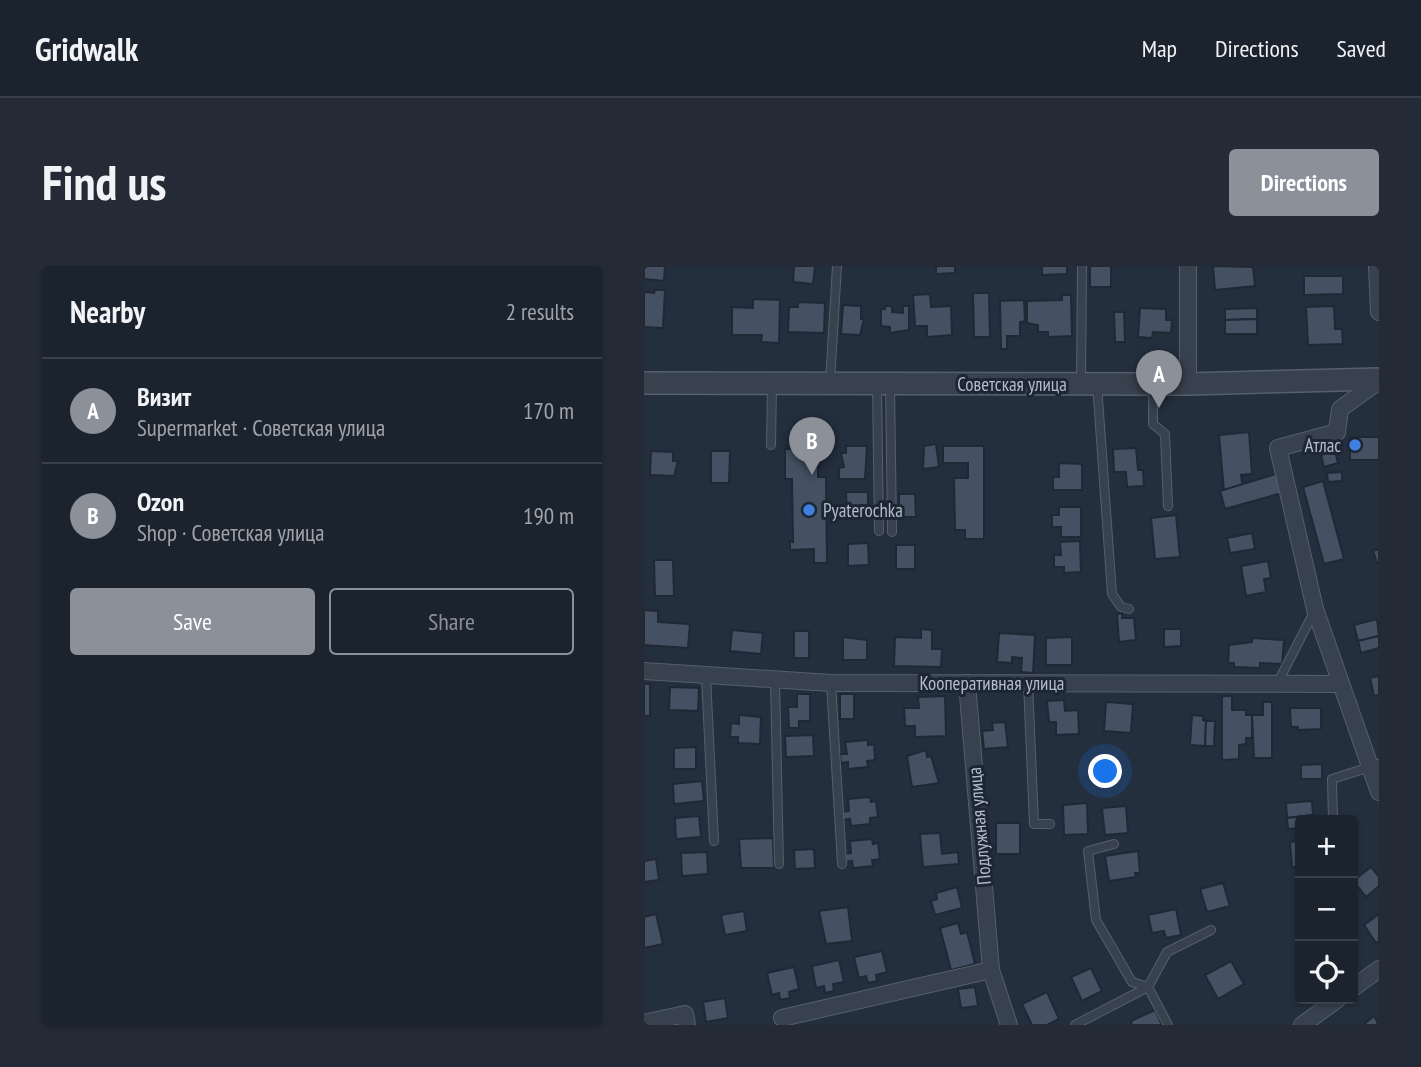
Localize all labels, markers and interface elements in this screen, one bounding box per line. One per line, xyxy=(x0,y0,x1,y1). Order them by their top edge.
text: Gridwalk xyxy=(35,27,138,70)
text: Map xyxy=(1142,33,1177,64)
text: Directions xyxy=(1215,33,1299,64)
text: Saved xyxy=(1337,33,1386,64)
button: Directions xyxy=(1229,149,1379,216)
text: Find us xyxy=(42,150,166,214)
text: Nearby xyxy=(70,292,145,331)
text: 2 results xyxy=(506,297,574,326)
pin: A xyxy=(1136,350,1182,408)
street label: Советская улица xyxy=(957,372,1067,396)
text: Визит xyxy=(137,380,191,413)
text: A xyxy=(87,396,99,425)
text: 170 m xyxy=(523,396,574,425)
text: Supermarket · Советская улица xyxy=(137,413,385,442)
pin: B xyxy=(789,417,835,475)
place label: Атлас xyxy=(1305,433,1341,457)
marker: Атлас xyxy=(1347,437,1363,453)
text: Ozon xyxy=(137,485,184,518)
place label: Pyaterochka xyxy=(823,498,903,522)
text: B xyxy=(87,501,99,530)
text: 190 m xyxy=(523,501,574,530)
marker: Pyaterochka xyxy=(801,502,817,518)
text: Shop · Советская улица xyxy=(137,518,324,547)
button: Save xyxy=(70,588,315,655)
button: Share xyxy=(329,588,574,655)
street label: Кооперативная улица xyxy=(920,671,1064,695)
your location xyxy=(1088,754,1122,788)
street label: Подлужная улица xyxy=(962,766,996,886)
map controls xyxy=(1295,815,1358,1004)
button: + xyxy=(1295,815,1358,878)
button: − xyxy=(1295,878,1358,941)
button: locate xyxy=(1295,941,1358,1004)

